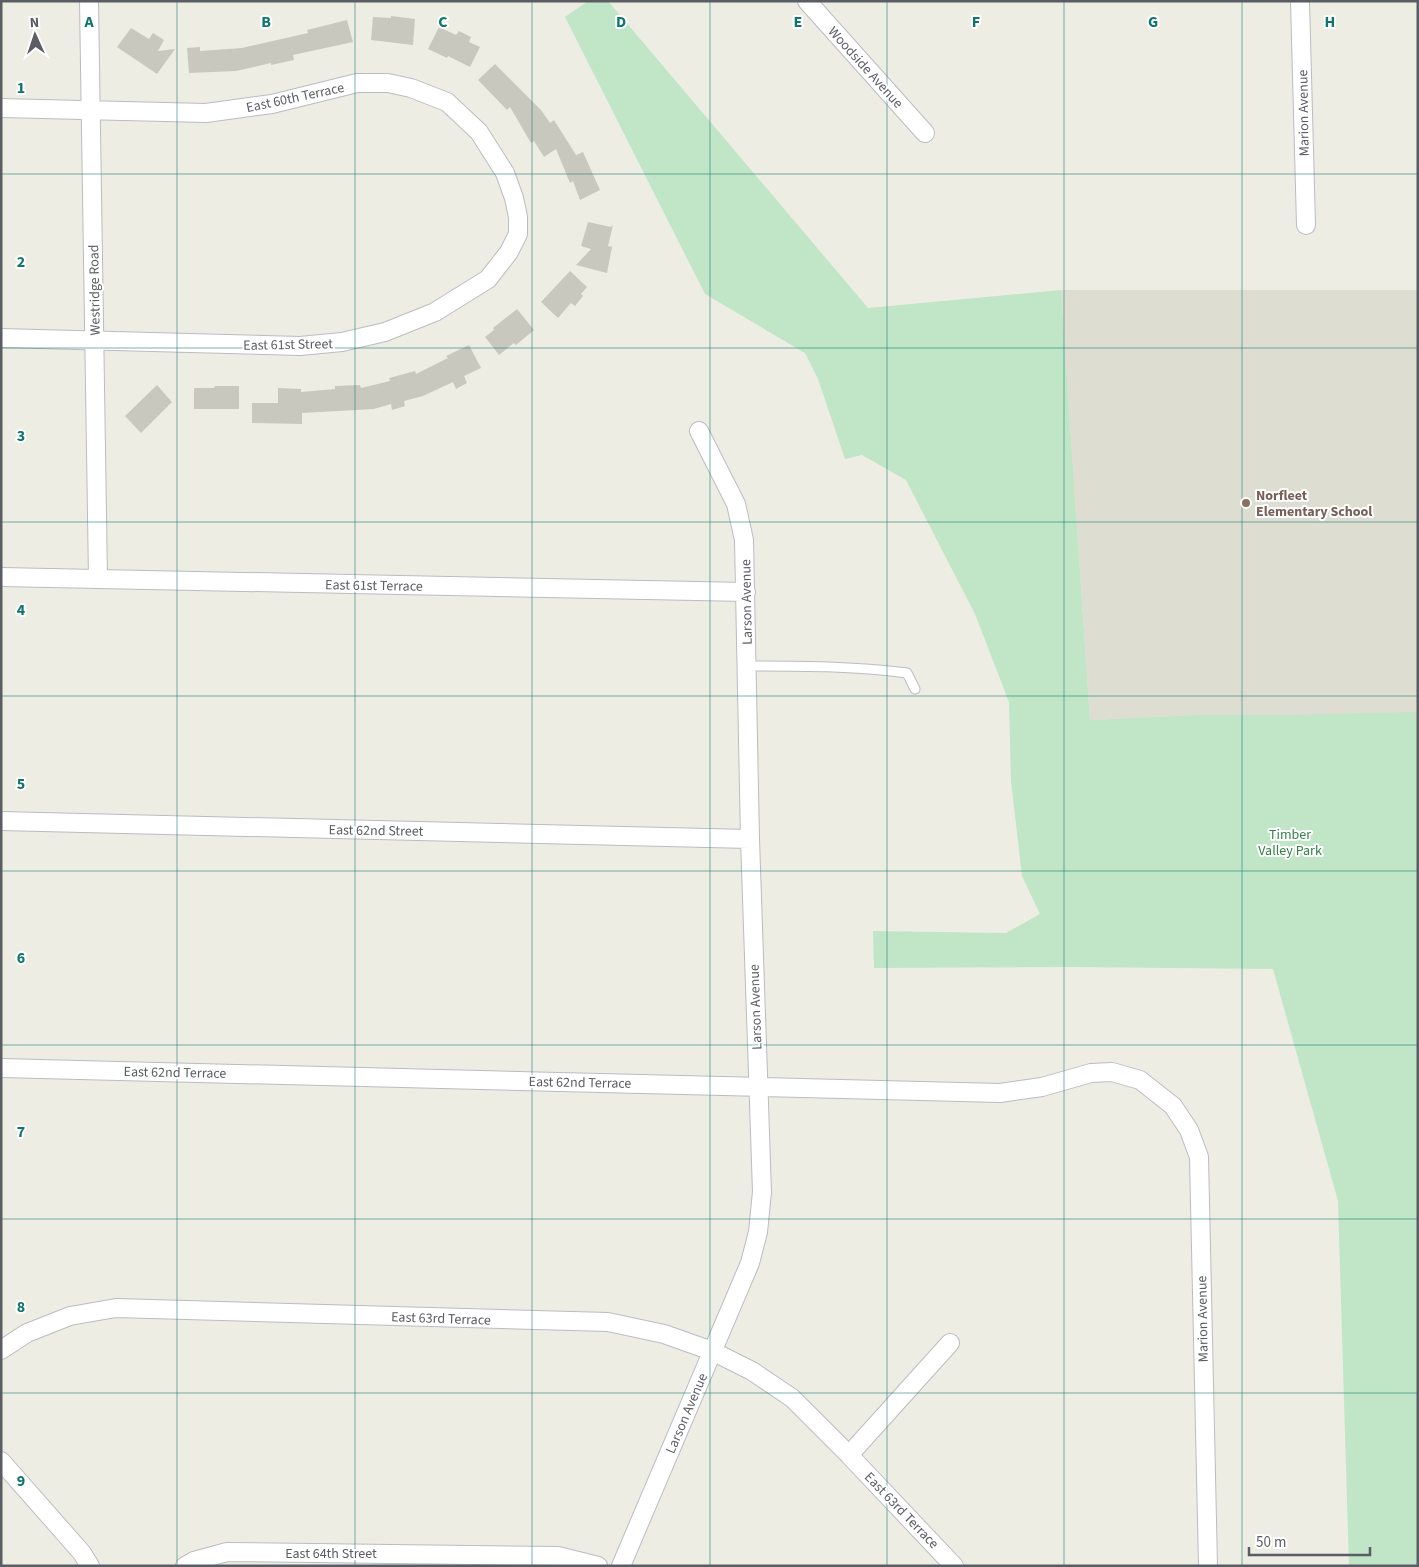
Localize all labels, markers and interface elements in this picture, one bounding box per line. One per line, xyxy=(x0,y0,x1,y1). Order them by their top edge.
north arrow xyxy=(10,10,60,60)
text: A xyxy=(83,11,94,33)
text: B xyxy=(261,11,271,33)
text: C xyxy=(438,11,448,33)
text: D xyxy=(616,11,626,33)
text: E xyxy=(794,11,802,33)
text: F xyxy=(972,11,980,33)
text: G xyxy=(1148,11,1158,33)
text: H xyxy=(1325,11,1335,33)
text: N xyxy=(29,13,40,33)
street label: Woodside Avenue xyxy=(823,22,907,113)
street label: Marion Avenue xyxy=(1293,69,1315,157)
text: 1 xyxy=(17,77,25,99)
street label: East 60th Terrace xyxy=(244,78,346,118)
street label: Westridge Road xyxy=(84,244,106,336)
text: 2 xyxy=(17,251,25,273)
street label: East 61st Street xyxy=(243,334,333,356)
text: 3 xyxy=(17,425,25,447)
place label: Norfleet Elementary School xyxy=(1256,486,1372,522)
marker: Norfleet Elementary School xyxy=(1240,497,1252,509)
street label: Larson Avenue xyxy=(736,559,758,645)
street label: East 61st Terrace xyxy=(325,575,423,597)
text: 4 xyxy=(17,599,26,621)
text: 5 xyxy=(17,773,25,795)
street label: East 62nd Street xyxy=(328,820,424,842)
park label: Timber Valley Park xyxy=(1258,825,1322,861)
text: 6 xyxy=(17,947,25,969)
street label: Larson Avenue xyxy=(745,964,767,1050)
street label: East 62nd Terrace xyxy=(123,1062,227,1084)
street label: East 62nd Terrace xyxy=(528,1072,632,1094)
text: 7 xyxy=(17,1121,25,1143)
street label: Marion Avenue xyxy=(1192,1275,1214,1363)
text: 8 xyxy=(17,1296,25,1318)
street label: East 63rd Terrace xyxy=(391,1307,491,1331)
street label: Larson Avenue xyxy=(661,1370,713,1457)
street label: East 63rd Terrace xyxy=(859,1468,943,1554)
text: 9 xyxy=(17,1470,25,1492)
scale bar xyxy=(1249,1524,1370,1556)
text: 50 m xyxy=(1256,1532,1286,1553)
street label: East 64th Street xyxy=(285,1544,377,1564)

